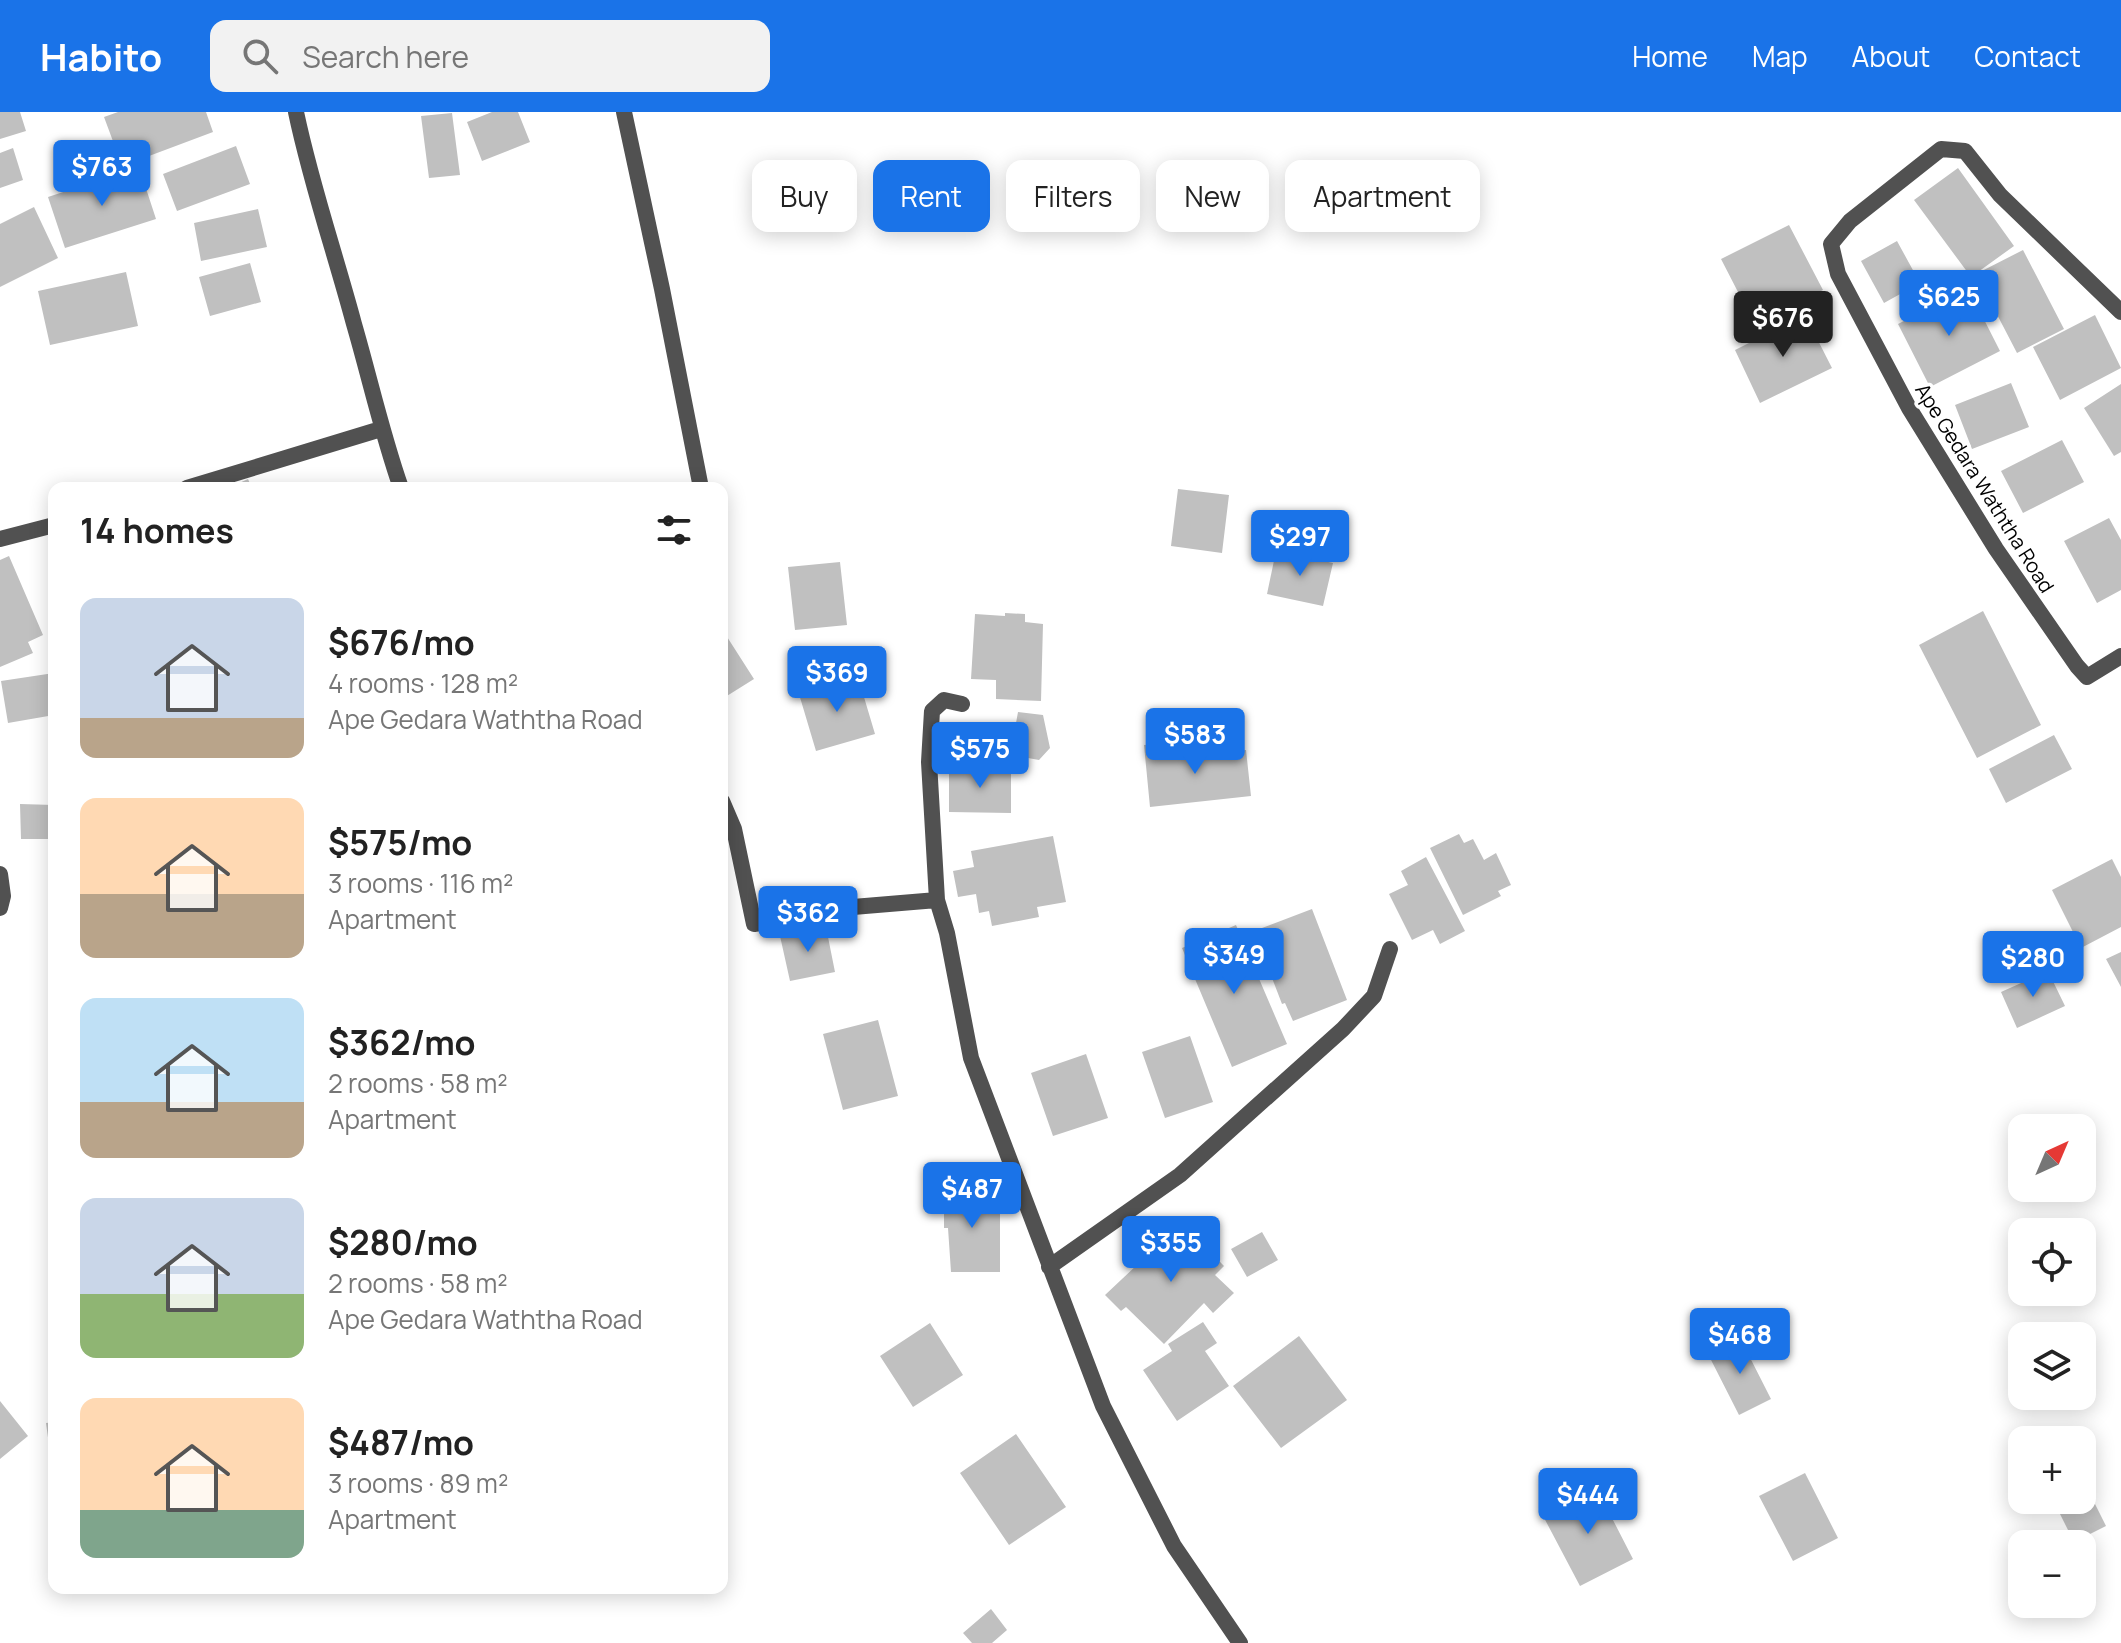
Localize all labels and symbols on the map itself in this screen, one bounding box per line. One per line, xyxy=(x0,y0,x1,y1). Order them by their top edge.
pin: $763 xyxy=(55,140,149,208)
pin: $625 xyxy=(1902,270,1996,338)
pin: $676 xyxy=(1736,291,1830,359)
street label: Ape Gedara Waththa Road xyxy=(1909,378,2061,598)
pin: $297 xyxy=(1253,510,1347,578)
pin: $369 xyxy=(790,646,884,714)
pin: $583 xyxy=(1148,708,1242,776)
pin: $575 xyxy=(933,722,1027,790)
pin: $362 xyxy=(761,886,855,954)
pin: $349 xyxy=(1187,928,1281,996)
pin: $280 xyxy=(1986,931,2080,999)
north arrow xyxy=(2008,1114,2096,1202)
pin: $487 xyxy=(925,1162,1019,1230)
pin: $355 xyxy=(1124,1216,1218,1284)
pin: $468 xyxy=(1693,1308,1787,1376)
pin: $444 xyxy=(1541,1468,1635,1536)

